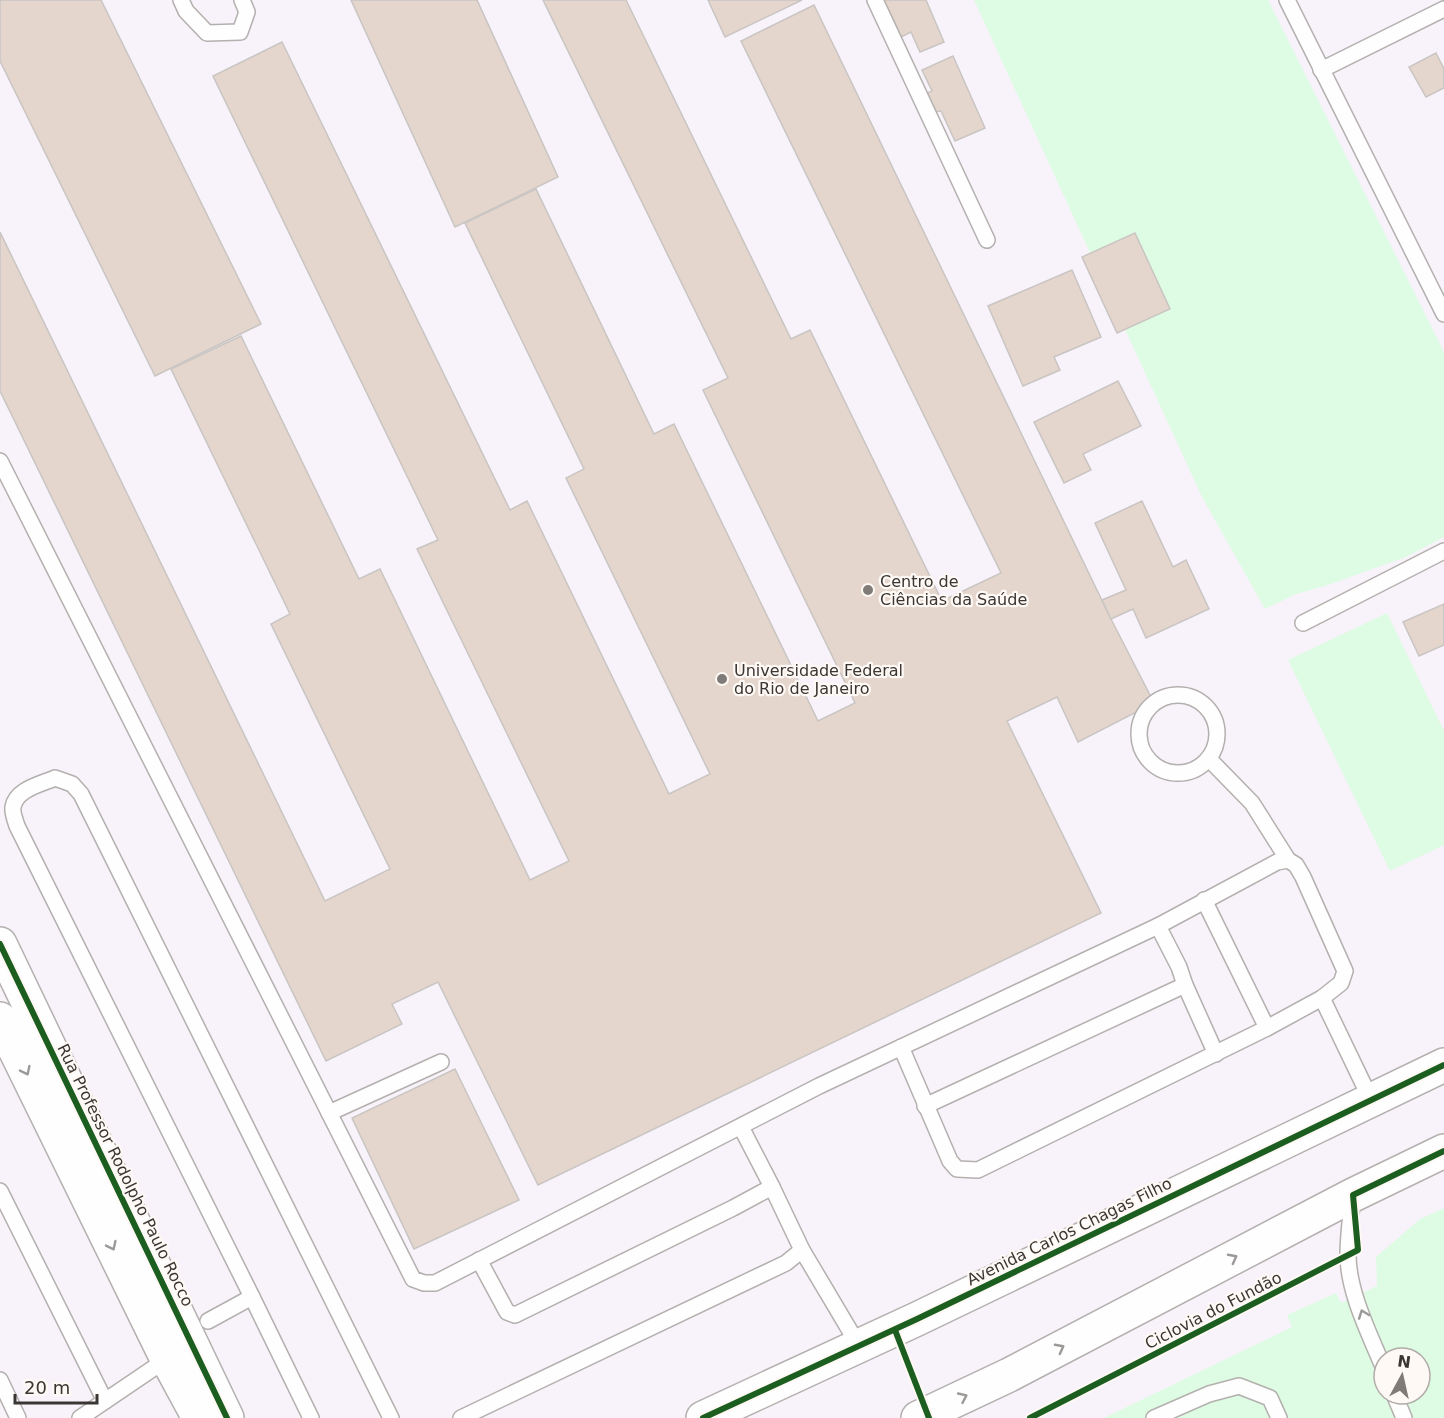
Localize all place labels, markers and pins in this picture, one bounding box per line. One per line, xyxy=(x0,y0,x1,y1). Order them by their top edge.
place label: Centro de Ciências da Saúde xyxy=(880,572,1027,609)
marker: Centro de Ciências da Saúde xyxy=(861,583,875,597)
place label: Universidade Federal do Rio de Janeiro xyxy=(734,661,903,698)
marker: Universidade Federal do Rio de Janeiro xyxy=(715,672,729,686)

